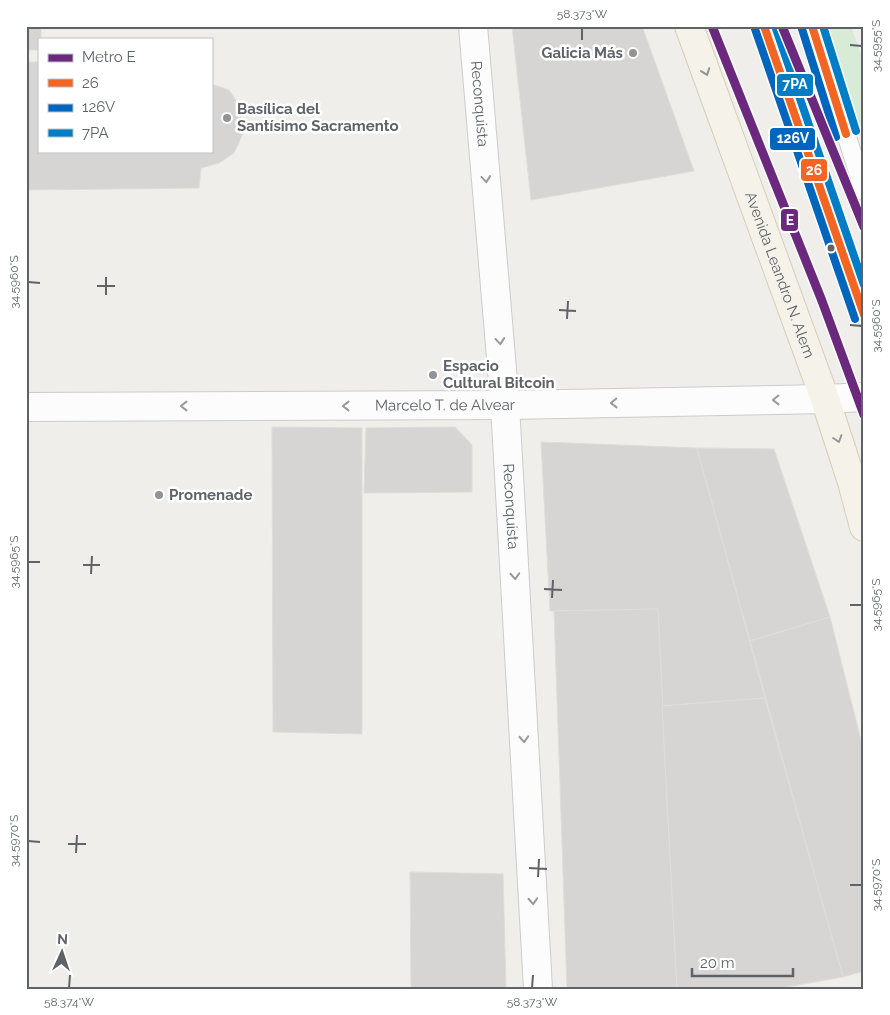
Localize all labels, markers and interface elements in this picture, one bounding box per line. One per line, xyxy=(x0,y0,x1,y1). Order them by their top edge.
text: 58.373°W xyxy=(557,7,608,21)
text: 34.5955°S xyxy=(869,20,883,72)
legend xyxy=(38,38,212,152)
place label: Galicia Más xyxy=(542,44,623,62)
marker: Galicia Más xyxy=(627,47,639,59)
text: Metro E xyxy=(82,48,136,66)
street label: Reconquista xyxy=(467,60,492,147)
one-way arrow xyxy=(700,67,710,76)
line badge: 7PA xyxy=(776,73,814,97)
text: 26 xyxy=(82,74,99,92)
text: 7PA xyxy=(782,76,808,92)
text: 126V xyxy=(82,98,115,116)
place label: Basílica del Santísimo Sacramento xyxy=(237,100,399,135)
marker: Basílica del Santísimo Sacramento xyxy=(221,112,233,124)
text: 7PA xyxy=(82,124,109,142)
line badge: 126V xyxy=(769,127,816,151)
text: 126V xyxy=(777,130,810,146)
line badge: 26 xyxy=(800,158,828,182)
text: 26 xyxy=(806,162,822,178)
one-way arrow xyxy=(480,176,491,184)
street label: Avenida Leandro N. Alem xyxy=(741,189,818,361)
line badge: E xyxy=(780,208,799,232)
text: E xyxy=(786,212,794,228)
unlabelled marker xyxy=(826,243,836,253)
text: 34.5960°S xyxy=(7,255,21,309)
text: 34.5960°S xyxy=(869,299,883,353)
one-way arrow xyxy=(494,338,505,346)
place label: Espacio Cultural Bitcoin xyxy=(443,357,555,392)
marker: Espacio Cultural Bitcoin xyxy=(427,369,439,381)
one-way arrow xyxy=(772,395,780,405)
street label: Marcelo T. de Alvear xyxy=(375,396,516,415)
one-way arrow xyxy=(610,398,618,408)
one-way arrow xyxy=(180,401,188,411)
one-way arrow xyxy=(342,401,350,411)
one-way arrow xyxy=(832,434,842,443)
street label: Reconquista xyxy=(499,463,522,550)
place label: Promenade xyxy=(169,486,252,504)
marker: Promenade xyxy=(153,489,165,501)
text: 34.5965°S xyxy=(7,535,21,589)
one-way arrow xyxy=(509,573,520,581)
text: 34.5965°S xyxy=(869,578,883,632)
one-way arrow xyxy=(518,735,529,743)
text: 34.5970°S xyxy=(7,815,21,867)
text: 34.5970°S xyxy=(869,859,883,911)
one-way arrow xyxy=(527,897,538,905)
north arrow xyxy=(38,928,88,978)
text: N xyxy=(57,931,68,947)
scale bar xyxy=(692,945,794,977)
text: 20 m xyxy=(700,954,735,972)
text: 58.374°W xyxy=(44,995,95,1009)
text: 58.373°W xyxy=(507,995,558,1009)

